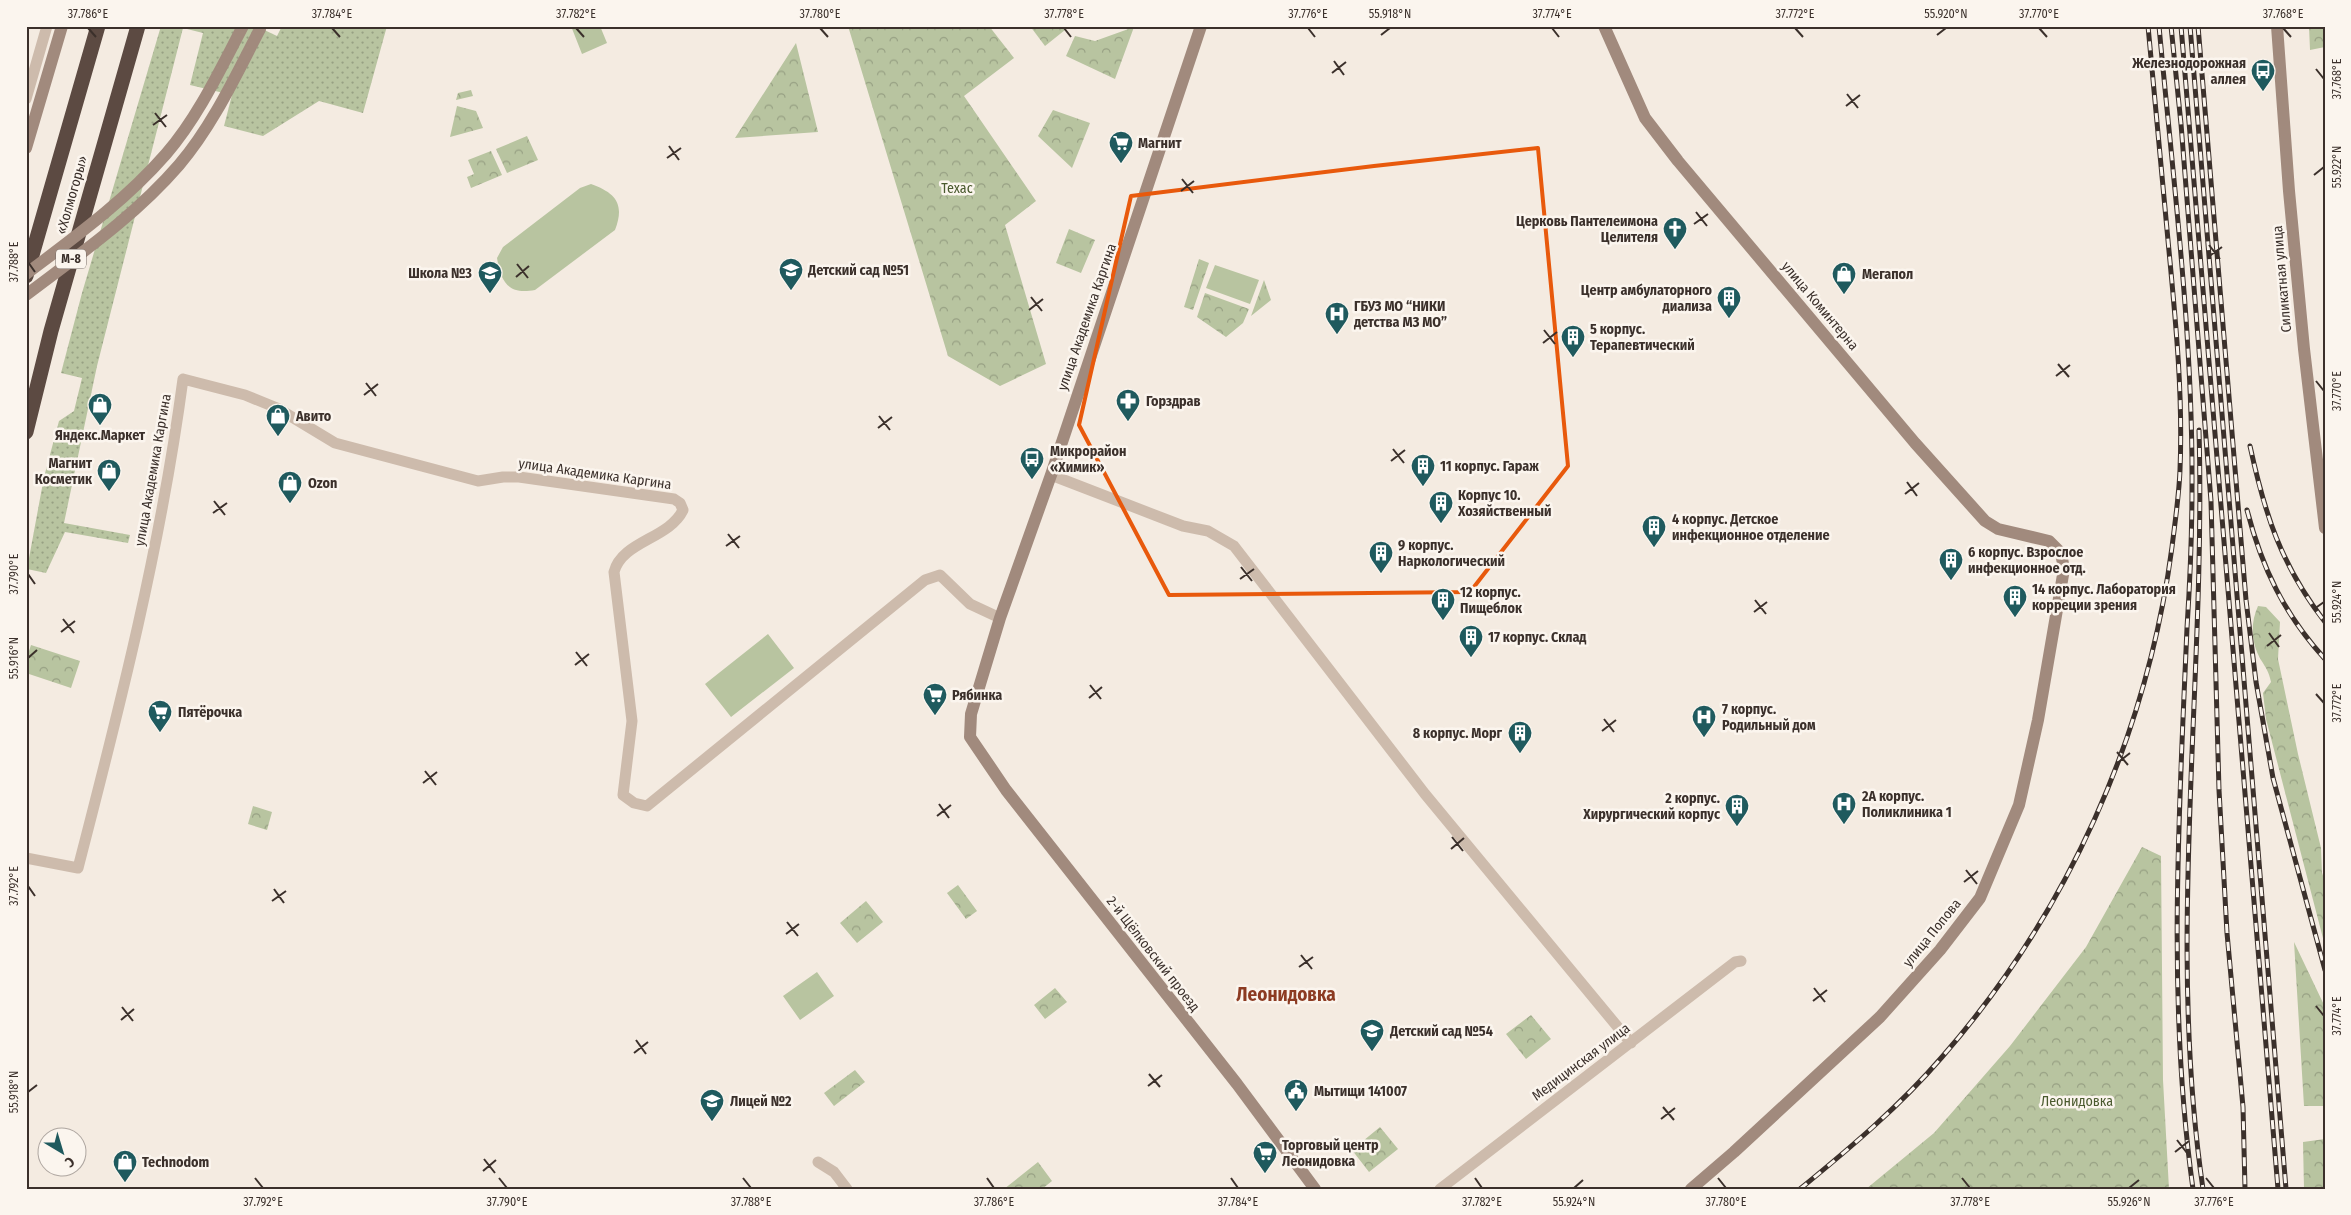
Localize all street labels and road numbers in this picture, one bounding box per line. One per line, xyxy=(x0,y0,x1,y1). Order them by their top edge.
street label: «Холмогоры» xyxy=(53,154,91,236)
street label: Силикатная улица xyxy=(2269,225,2295,333)
street label: улица Академика Каргина xyxy=(1054,241,1120,393)
road number: М-8 xyxy=(56,250,86,268)
street label: улица Коминтерна xyxy=(1778,258,1862,354)
street label: улица Академика Каргина xyxy=(131,392,175,547)
street label: улица Академика Каргина xyxy=(517,455,673,493)
street label: 2-й Щёлковский проезд xyxy=(1103,893,1203,1015)
street label: улица Попова xyxy=(1899,895,1965,970)
street label: Медицинская улица xyxy=(1529,1020,1633,1104)

